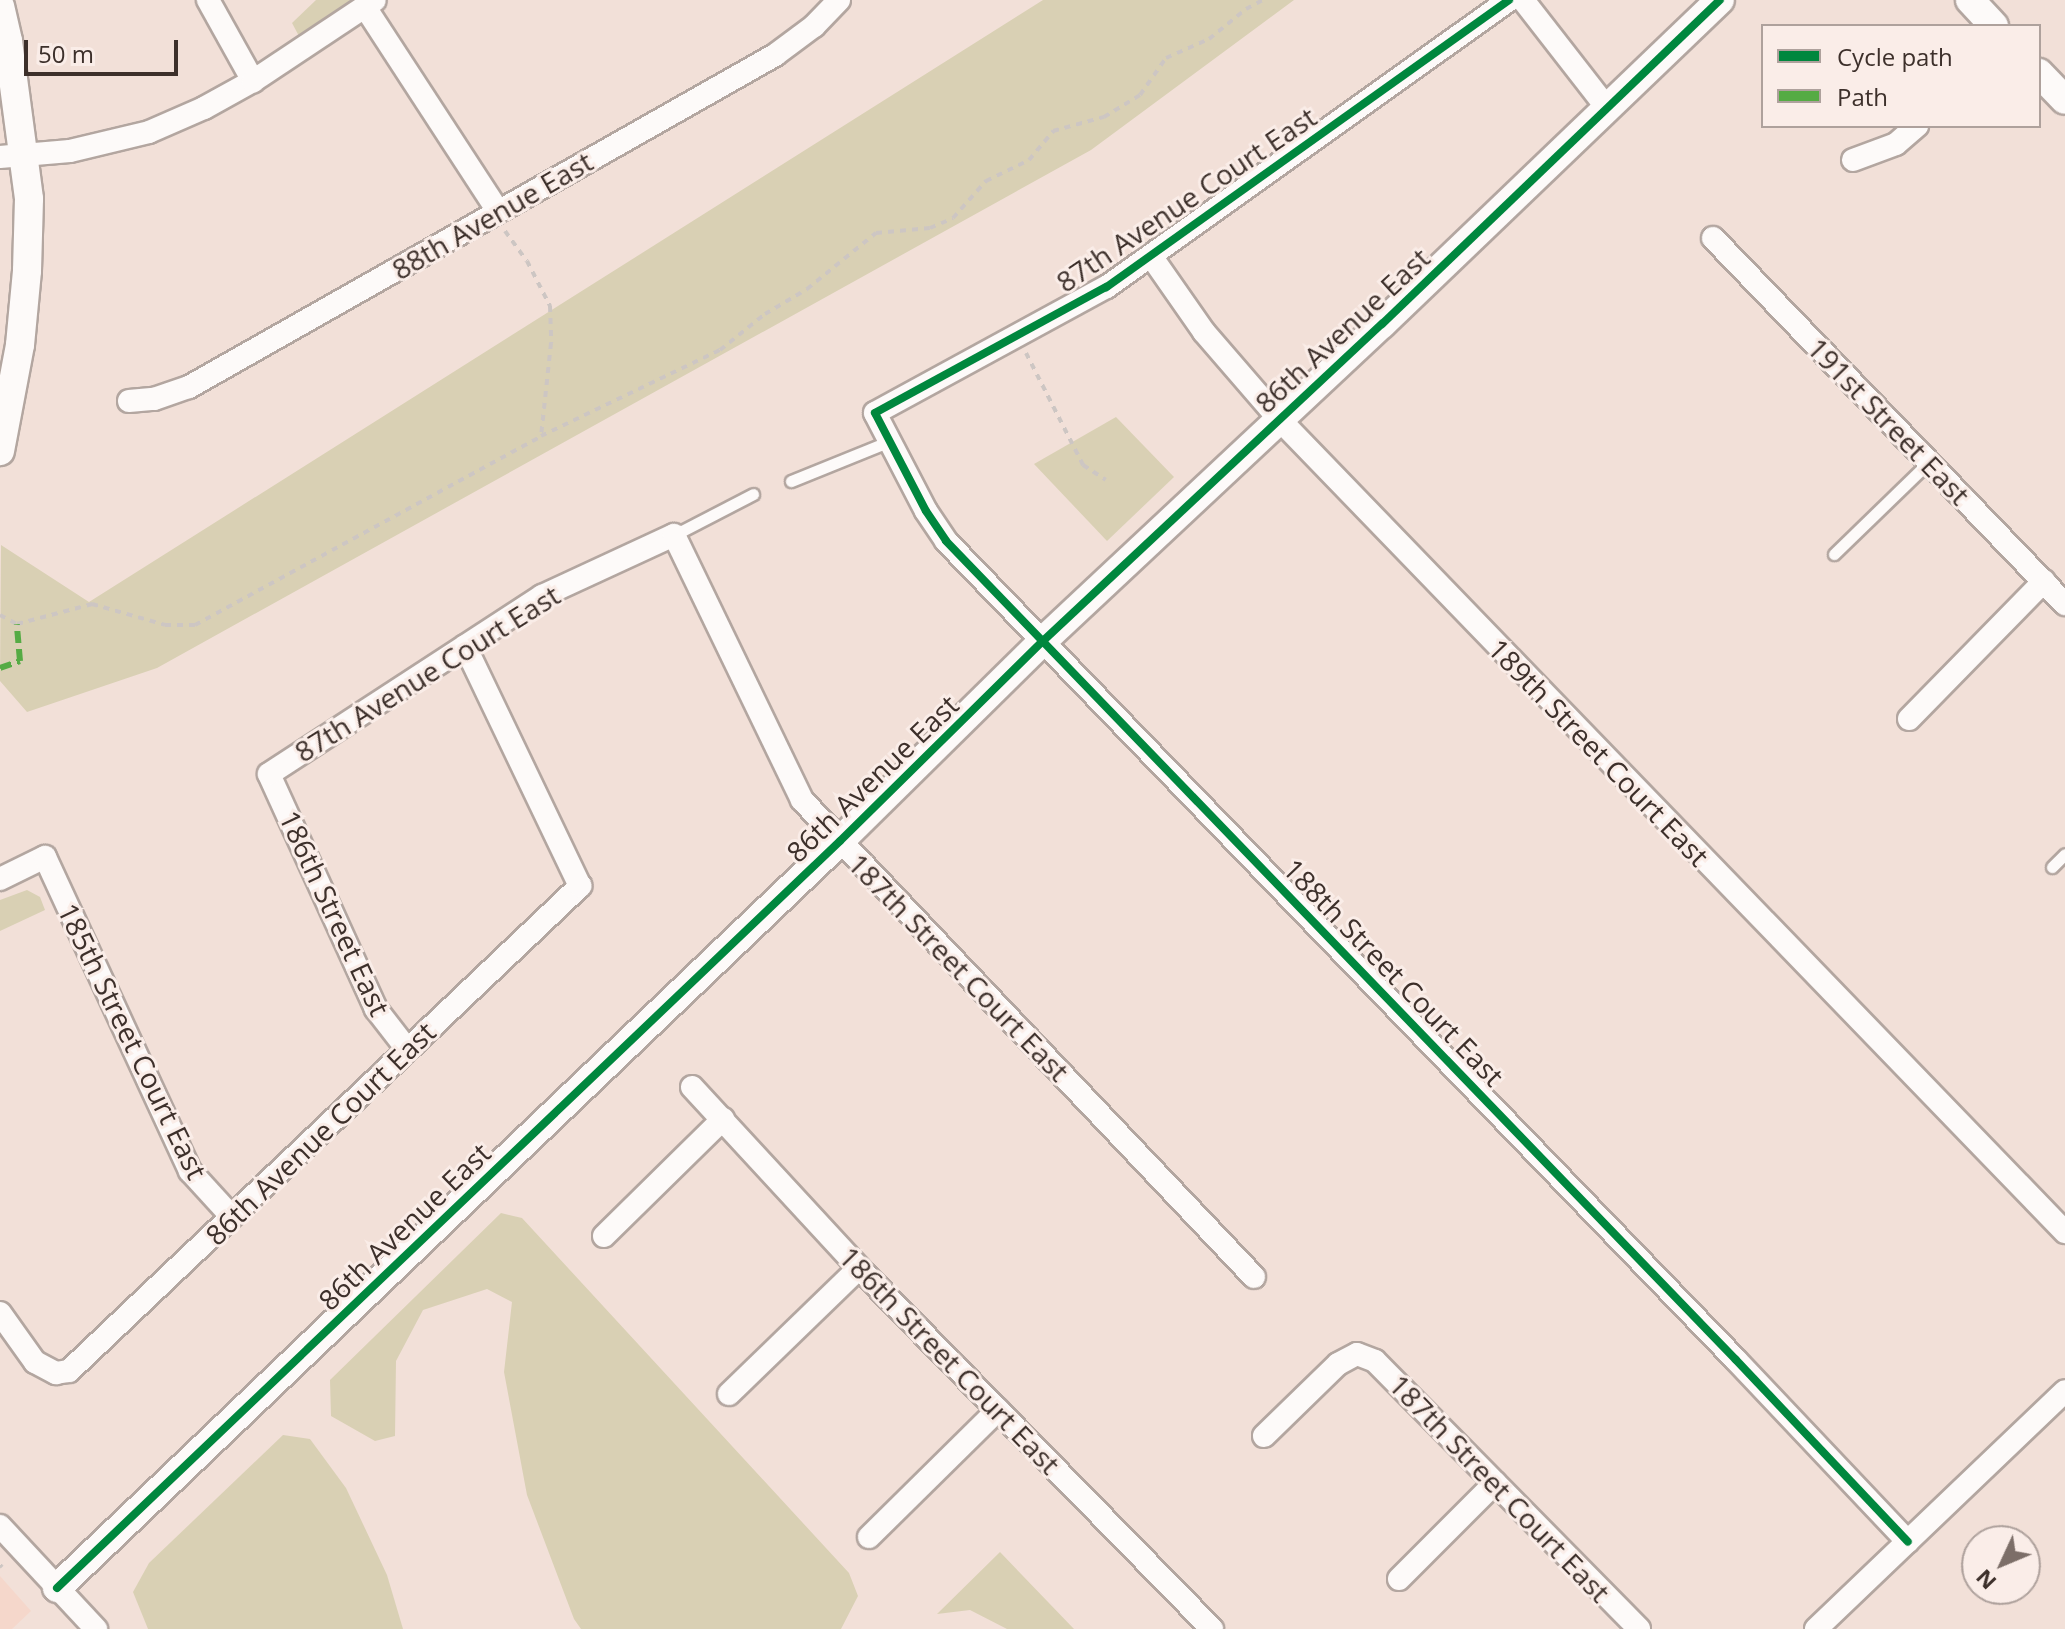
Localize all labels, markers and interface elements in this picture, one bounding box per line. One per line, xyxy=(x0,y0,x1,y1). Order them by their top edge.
scale bar xyxy=(28,24,182,74)
legend xyxy=(1761,24,2041,128)
text: 50 m xyxy=(38,37,94,70)
text: Cycle path xyxy=(1837,40,1953,73)
text: Path xyxy=(1837,80,1888,113)
street label: 87th Avenue Court East xyxy=(1050,100,1322,298)
street label: 88th Avenue East xyxy=(386,144,598,286)
street label: 86th Avenue East xyxy=(1248,241,1436,419)
street label: 191st Street East xyxy=(1801,331,1977,511)
street label: 87th Avenue Court East xyxy=(288,578,566,768)
street label: 189th Street Court East xyxy=(1482,631,1716,873)
street label: 86th Avenue East xyxy=(779,688,965,868)
street label: 186th Street East xyxy=(273,805,397,1021)
street label: 187th Street Court East xyxy=(842,846,1076,1088)
street label: 188th Street Court East xyxy=(1277,851,1511,1093)
street label: 185th Street Court East xyxy=(52,898,214,1184)
street label: 86th Avenue Court East xyxy=(198,1015,442,1251)
street label: 86th Avenue East xyxy=(311,1136,497,1316)
street label: 186th Street Court East xyxy=(833,1239,1067,1481)
street label: 187th Street Court East xyxy=(1383,1367,1617,1609)
north arrow xyxy=(1961,1525,2041,1605)
text: N xyxy=(1968,1563,2002,1597)

